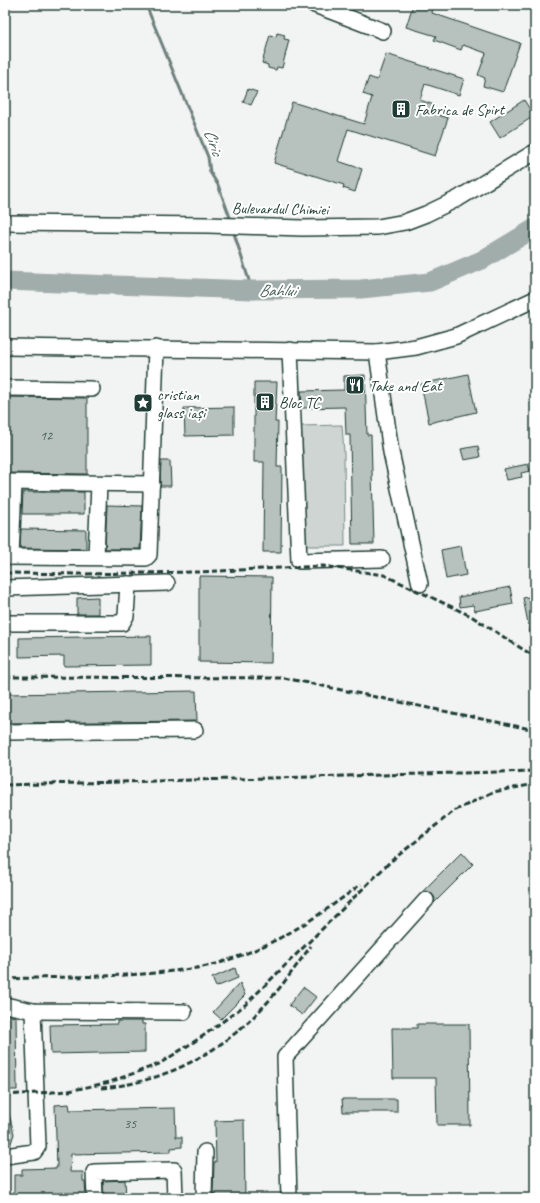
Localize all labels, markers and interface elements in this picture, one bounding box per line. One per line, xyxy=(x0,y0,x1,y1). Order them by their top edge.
building icon: Fabrica de Spirt xyxy=(390,98,412,120)
place label: Fabrica de Spirt xyxy=(415,100,506,120)
water label: Ciric xyxy=(199,126,228,160)
street label: Bulevardul Chimiei xyxy=(232,198,330,220)
water label: Bahlui xyxy=(259,280,300,301)
restaurant icon: Take and Eat xyxy=(344,374,366,396)
place label: Take and Eat xyxy=(369,376,443,396)
place label: cristian glass iași xyxy=(157,385,207,423)
building icon: Bloc TC xyxy=(254,391,276,413)
place icon: cristian glass iași xyxy=(132,392,154,414)
place label: Bloc TC xyxy=(279,393,322,413)
house number: 12 xyxy=(40,427,54,444)
house number: 35 xyxy=(124,1115,137,1132)

